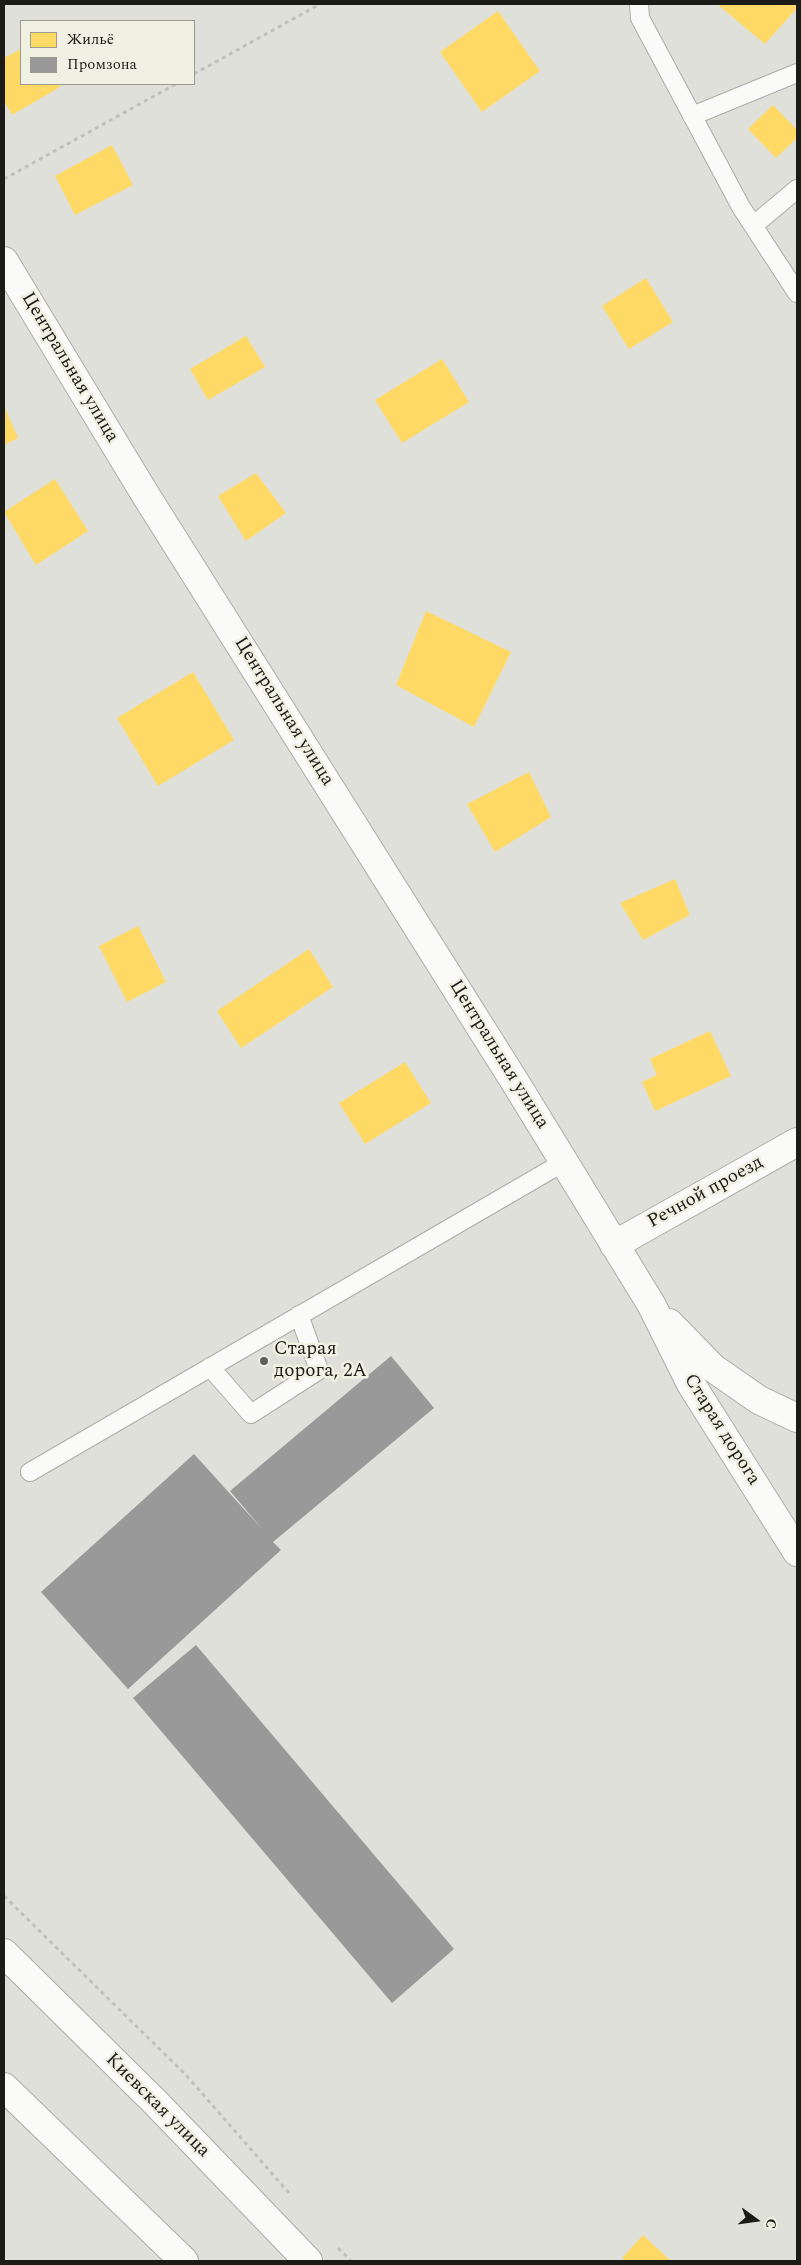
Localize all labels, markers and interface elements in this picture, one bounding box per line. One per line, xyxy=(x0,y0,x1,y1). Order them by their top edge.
legend xyxy=(20,20,195,85)
text: Жильё xyxy=(67,28,114,51)
text: Промзона xyxy=(67,53,137,76)
street label: Центральная улица xyxy=(15,289,123,447)
street label: Центральная улица xyxy=(228,633,338,791)
street label: Центральная улица xyxy=(443,976,553,1134)
street label: Речной проезд xyxy=(644,1152,768,1234)
place label: Старая дорога, 2А xyxy=(274,1339,367,1383)
marker: Старая дорога, 2А xyxy=(258,1355,270,1367)
street label: Старая дорога xyxy=(678,1370,764,1490)
street label: Киевская улица xyxy=(100,2049,214,2163)
north arrow xyxy=(731,2195,781,2245)
text: С xyxy=(760,2216,782,2231)

